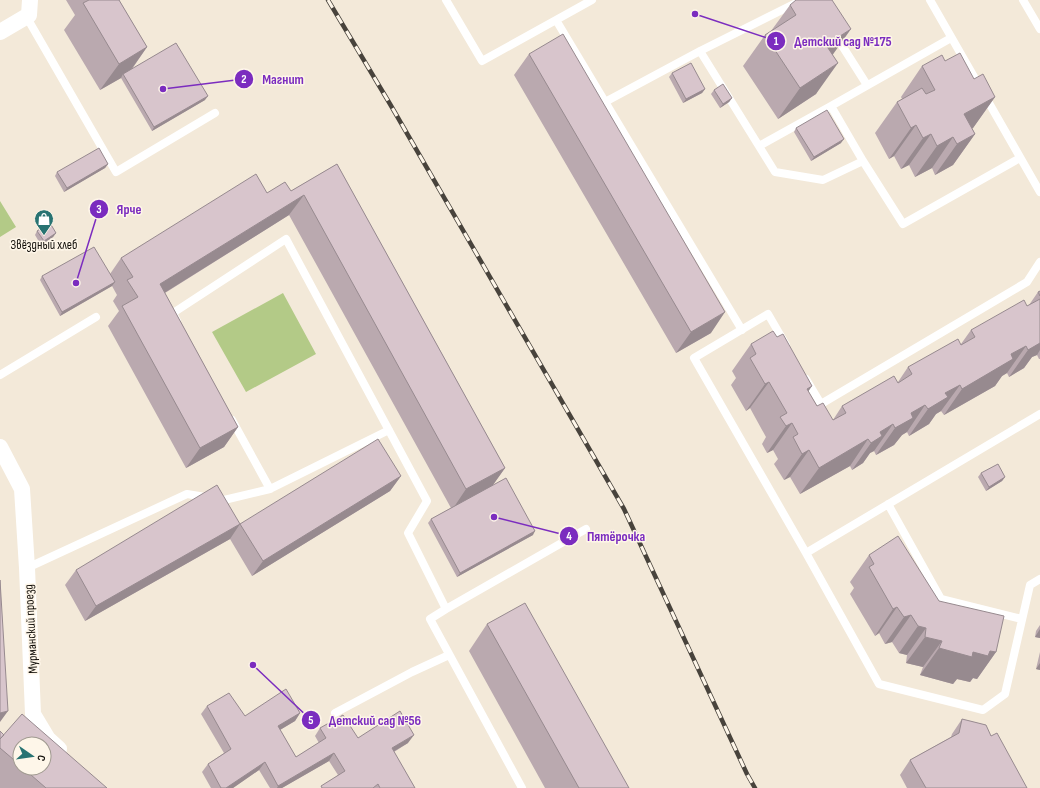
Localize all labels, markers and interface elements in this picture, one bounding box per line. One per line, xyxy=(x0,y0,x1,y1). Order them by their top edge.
callout: Детский сад №175 xyxy=(766,28,900,54)
text: Детский сад №175 xyxy=(794,33,892,50)
text: 1 xyxy=(774,34,779,49)
callout: Магнит xyxy=(234,66,312,92)
text: Магнит xyxy=(262,71,304,88)
text: 2 xyxy=(241,72,247,87)
callout: Ярче xyxy=(89,196,150,222)
text: Ярче xyxy=(117,201,141,218)
text: 3 xyxy=(96,202,102,217)
shop icon: Звёздный хлеб xyxy=(33,208,55,236)
place label: Звёздный хлеб xyxy=(11,237,77,253)
callout: Пятёрочка xyxy=(559,523,653,549)
text: Пятёрочка xyxy=(587,528,645,545)
text: 4 xyxy=(566,529,572,544)
street label: Мурманский проезд xyxy=(21,584,41,674)
callout: Детский сад №56 xyxy=(301,707,430,733)
text: Детский сад №56 xyxy=(329,712,422,729)
text: 5 xyxy=(308,713,314,728)
north arrow xyxy=(12,736,52,776)
text: С xyxy=(34,754,48,763)

